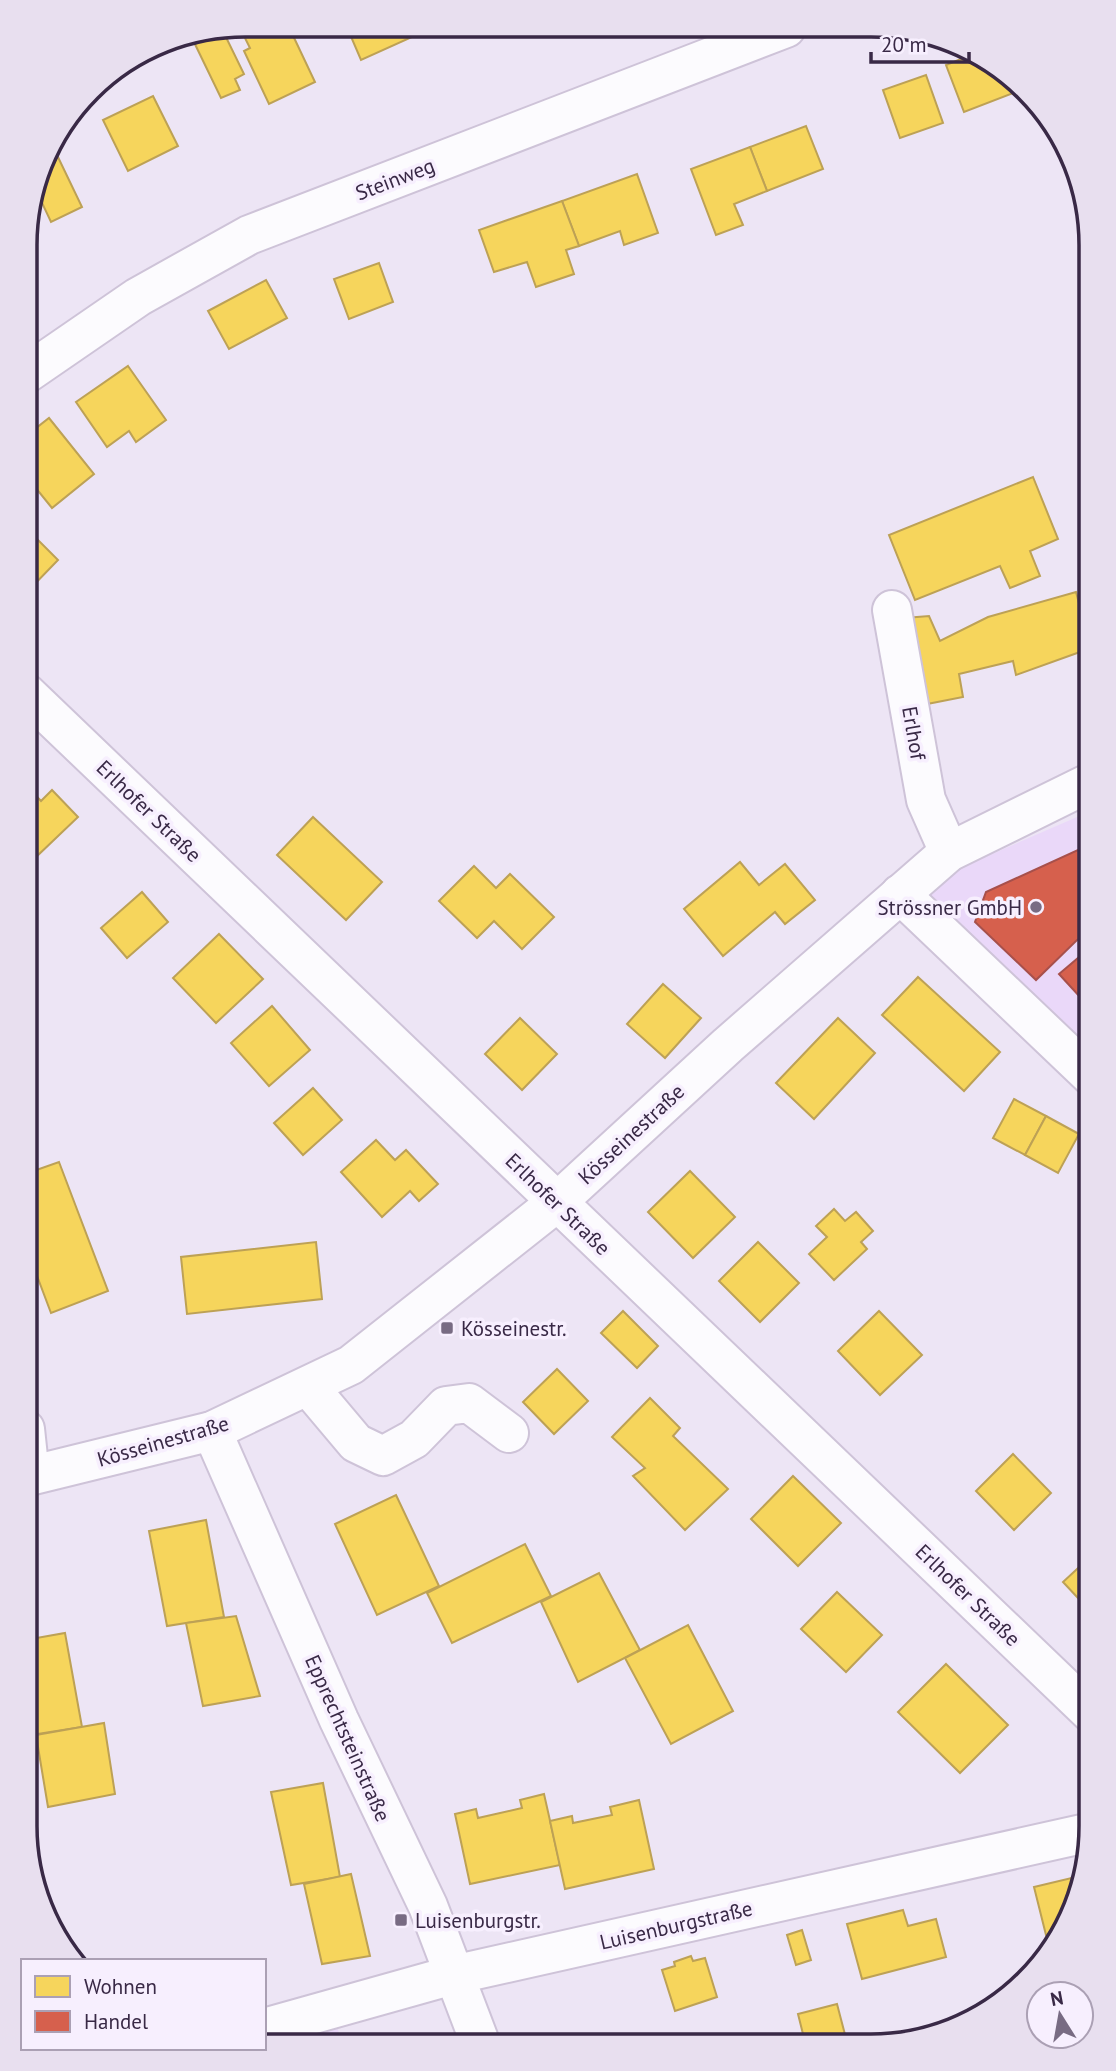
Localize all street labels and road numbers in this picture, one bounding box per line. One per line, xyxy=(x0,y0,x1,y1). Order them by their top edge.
street label: Steinweg xyxy=(352,152,438,206)
street label: Erlhof xyxy=(896,704,932,763)
street label: Erlhofer Straße xyxy=(91,754,207,868)
street label: Kösseinestraße xyxy=(572,1078,690,1190)
street label: Erlhofer Straße xyxy=(500,1147,616,1261)
street label: Kösseinestraße xyxy=(94,1409,232,1473)
street label: Erlhofer Straße xyxy=(910,1538,1026,1652)
street label: Epprechtsteinstraße xyxy=(299,1650,397,1826)
street label: Luisenburgstraße xyxy=(597,1894,755,1956)

